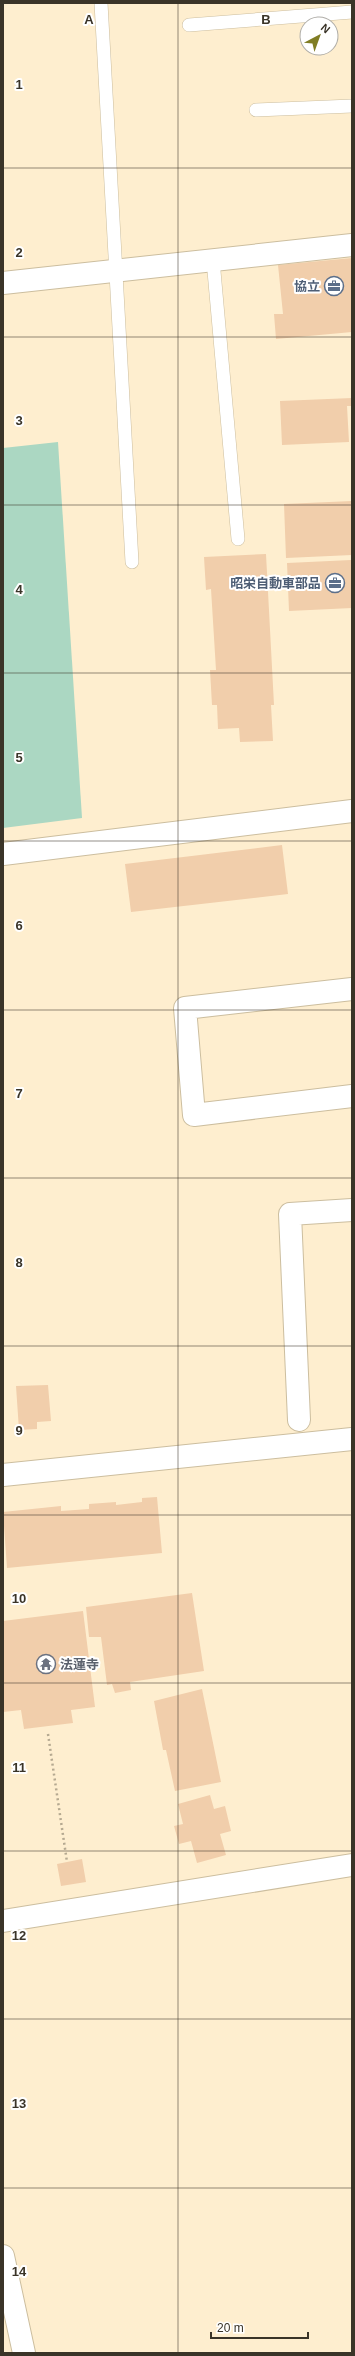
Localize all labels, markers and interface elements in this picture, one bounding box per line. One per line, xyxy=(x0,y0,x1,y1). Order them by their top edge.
text: A xyxy=(84,12,94,27)
text: B xyxy=(261,12,271,27)
north arrow xyxy=(299,16,339,56)
text: N xyxy=(319,21,333,36)
text: 1 xyxy=(15,77,23,92)
text: 2 xyxy=(15,245,23,260)
office icon: 協立 xyxy=(323,275,345,297)
place label: 協立 xyxy=(294,279,320,294)
text: 3 xyxy=(15,413,23,428)
office icon: 昭栄自動車部品 xyxy=(324,572,346,594)
place label: 昭栄自動車部品 xyxy=(230,576,321,591)
text: 4 xyxy=(15,582,23,597)
text: 5 xyxy=(15,750,23,765)
text: 6 xyxy=(15,918,23,933)
text: 7 xyxy=(15,1086,23,1101)
text: 8 xyxy=(15,1255,23,1270)
text: 9 xyxy=(15,1423,23,1438)
text: 10 xyxy=(12,1591,26,1606)
temple icon: 法蓮寺 xyxy=(35,1653,57,1675)
place label: 法蓮寺 xyxy=(60,1657,99,1672)
text: 11 xyxy=(12,1760,26,1775)
text: 12 xyxy=(12,1928,26,1943)
text: 13 xyxy=(12,2096,26,2111)
text: 14 xyxy=(12,2264,27,2279)
scale bar xyxy=(211,2314,308,2340)
text: 20 m xyxy=(217,2321,244,2335)

